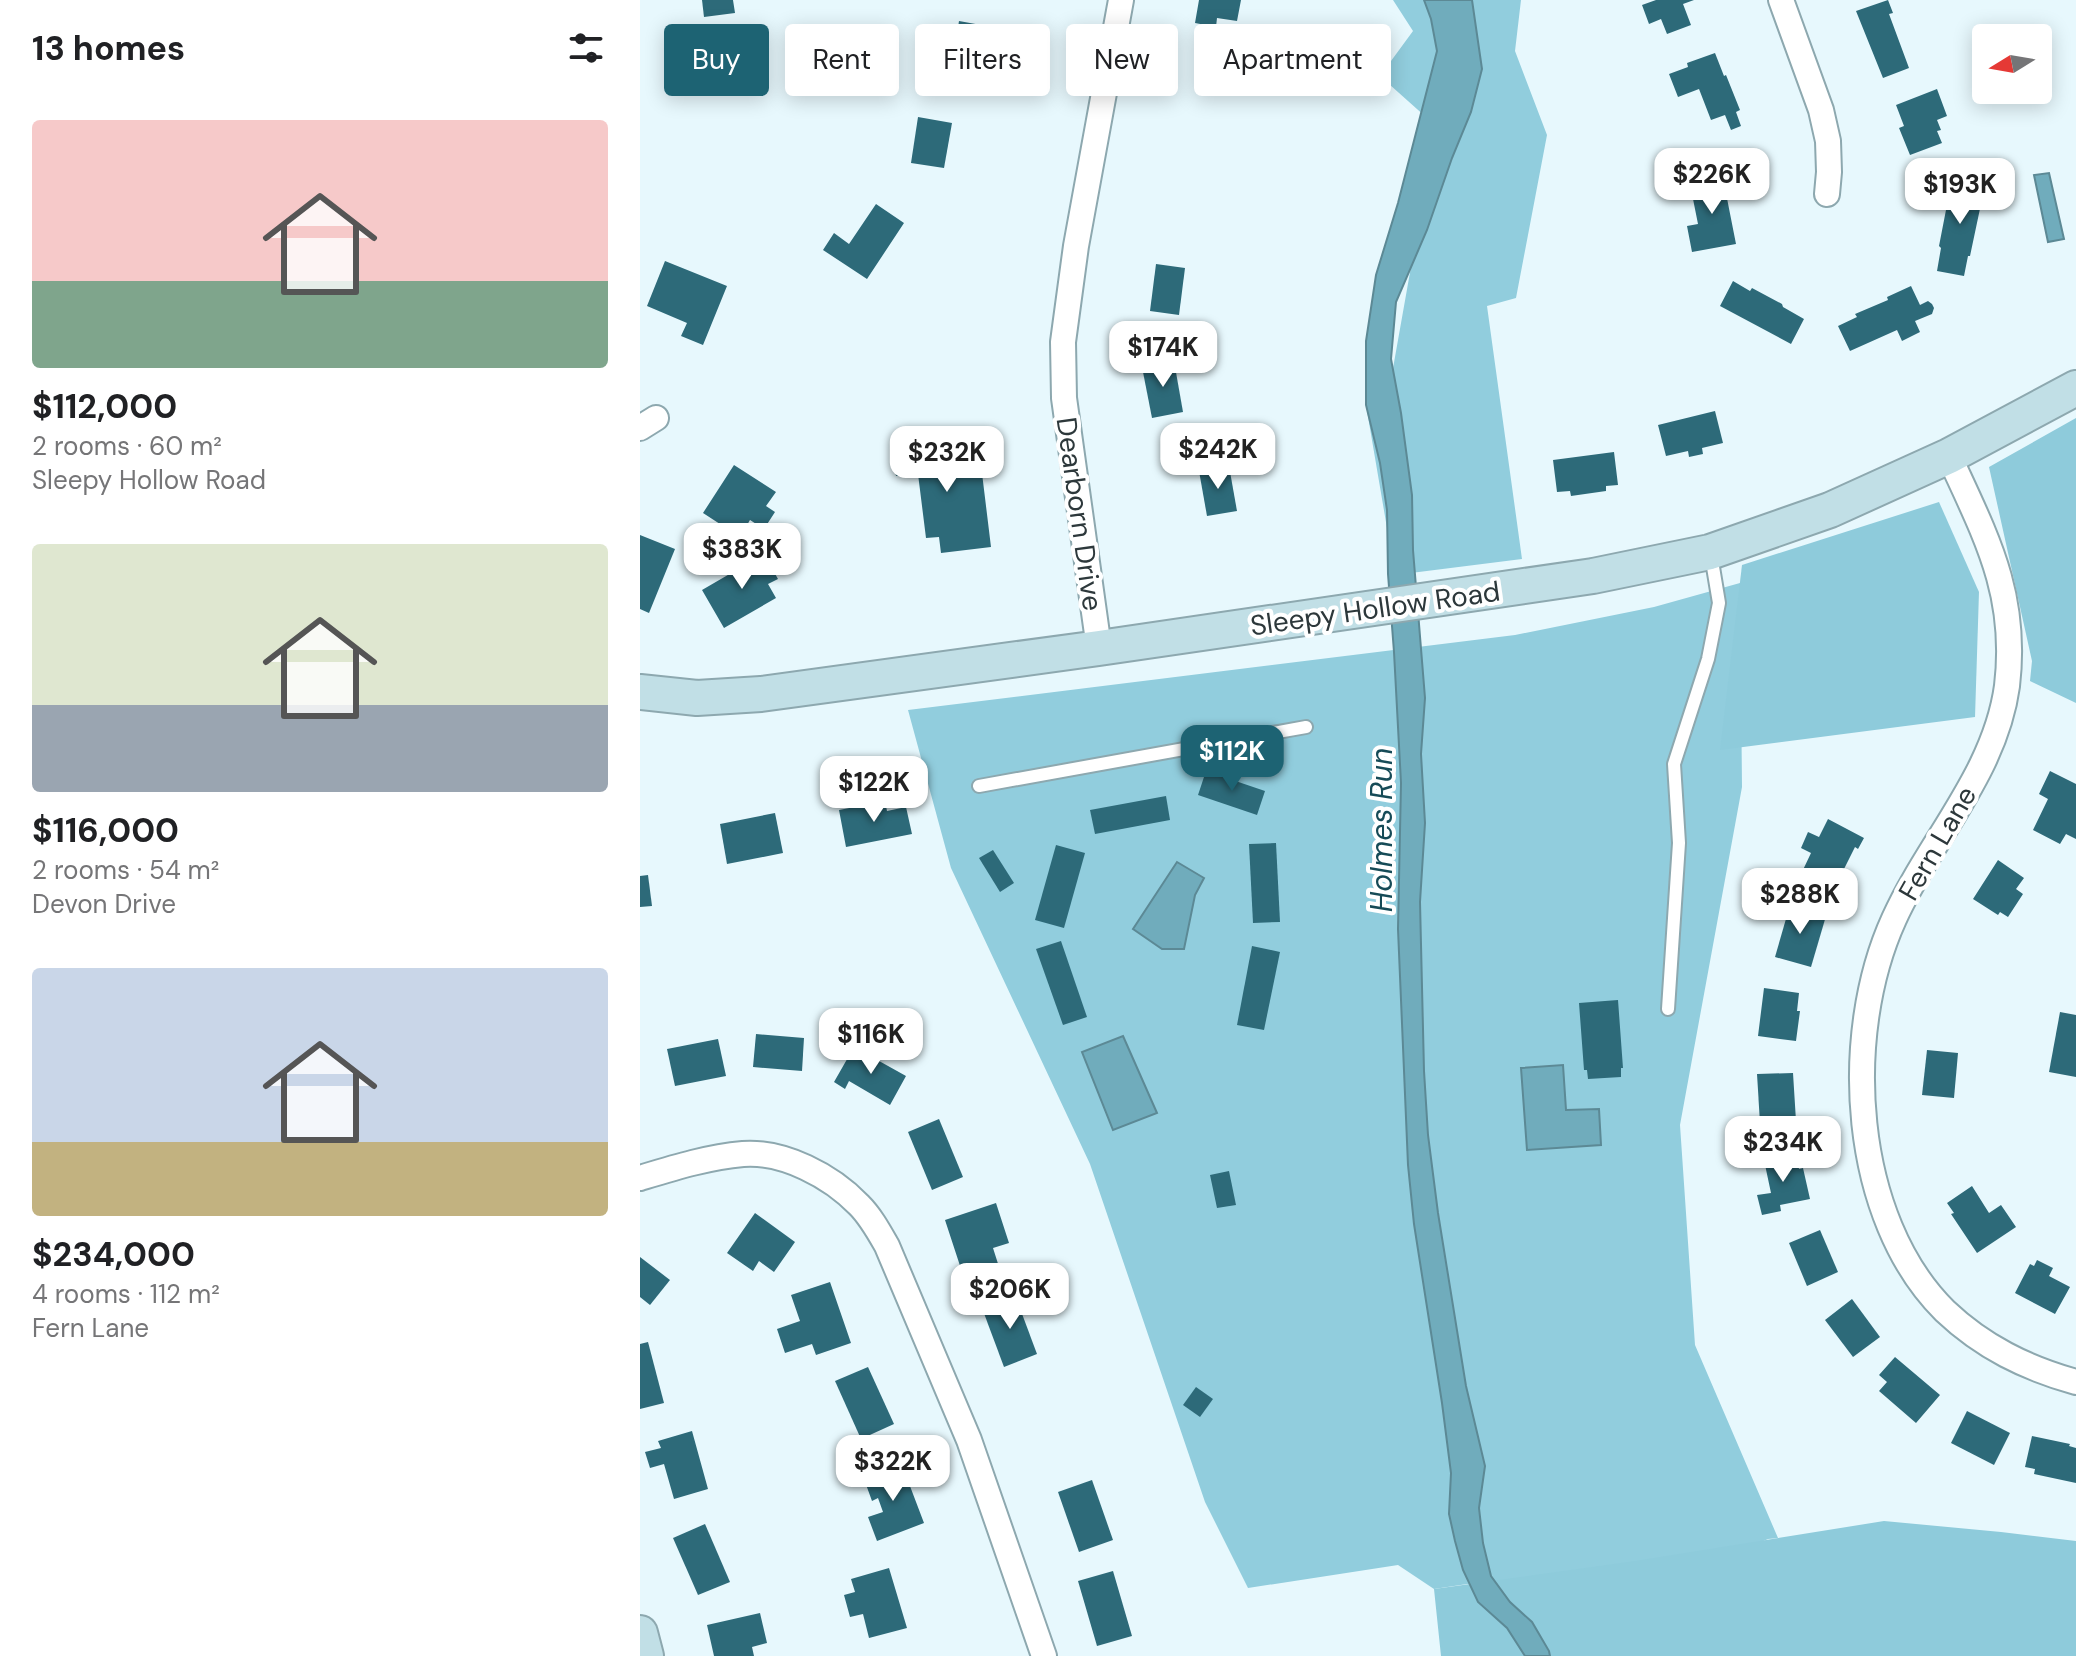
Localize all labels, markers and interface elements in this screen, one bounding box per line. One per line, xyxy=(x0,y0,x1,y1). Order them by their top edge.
chip: Buy xyxy=(664,24,769,96)
chip: Rent xyxy=(785,24,899,96)
chip: Filters xyxy=(915,24,1050,96)
chip: New xyxy=(1066,24,1178,96)
chip: Apartment xyxy=(1194,24,1391,96)
north arrow xyxy=(1972,24,2052,104)
map controls xyxy=(1972,24,2052,104)
text: 13 homes xyxy=(32,26,185,71)
icon: filters xyxy=(564,26,608,70)
pin: $226K xyxy=(1656,148,1768,216)
text: $226K xyxy=(1672,157,1752,191)
pin: $193K xyxy=(1904,158,2016,226)
text: $193K xyxy=(1923,167,1997,201)
icon: home xyxy=(248,172,392,316)
pin: $174K xyxy=(1107,321,1219,389)
text: $174K xyxy=(1127,330,1199,364)
text: $112,000 xyxy=(32,384,177,429)
street label: Dearborn Drive xyxy=(1048,415,1111,613)
pin: $242K xyxy=(1162,423,1274,491)
pin: $232K xyxy=(891,426,1003,494)
text: 2 rooms · 60 m² xyxy=(32,429,222,463)
text: $242K xyxy=(1178,432,1258,466)
text: $232K xyxy=(908,435,986,469)
text: Sleepy Hollow Road xyxy=(32,463,266,497)
pin: $383K xyxy=(686,523,798,591)
text: $383K xyxy=(702,532,782,566)
street label: Sleepy Hollow Road xyxy=(1248,573,1502,644)
icon: home xyxy=(248,596,392,740)
pin: $112K xyxy=(1176,725,1288,793)
text: $112K xyxy=(1199,734,1265,768)
water label: Holmes Run xyxy=(1362,748,1401,912)
pin: $122K xyxy=(818,756,930,824)
text: $122K xyxy=(838,765,910,799)
street label: Fern Lane xyxy=(1890,779,1985,907)
text: $116,000 xyxy=(32,808,179,853)
text: 2 rooms · 54 m² xyxy=(32,853,219,887)
pin: $288K xyxy=(1744,868,1856,936)
text: $288K xyxy=(1760,877,1840,911)
text: Devon Drive xyxy=(32,887,176,921)
pin: $116K xyxy=(815,1008,927,1076)
text: $116K xyxy=(837,1017,905,1051)
icon: home xyxy=(248,1020,392,1164)
pin: $234K xyxy=(1727,1116,1839,1184)
text: $234K xyxy=(1743,1125,1823,1159)
text: $234,000 xyxy=(32,1232,195,1277)
pin: $206K xyxy=(954,1263,1066,1331)
text: $206K xyxy=(969,1272,1051,1306)
text: 4 rooms · 112 m² xyxy=(32,1277,220,1311)
text: Fern Lane xyxy=(32,1311,149,1345)
pin: $322K xyxy=(837,1435,949,1503)
text: $322K xyxy=(854,1444,932,1478)

